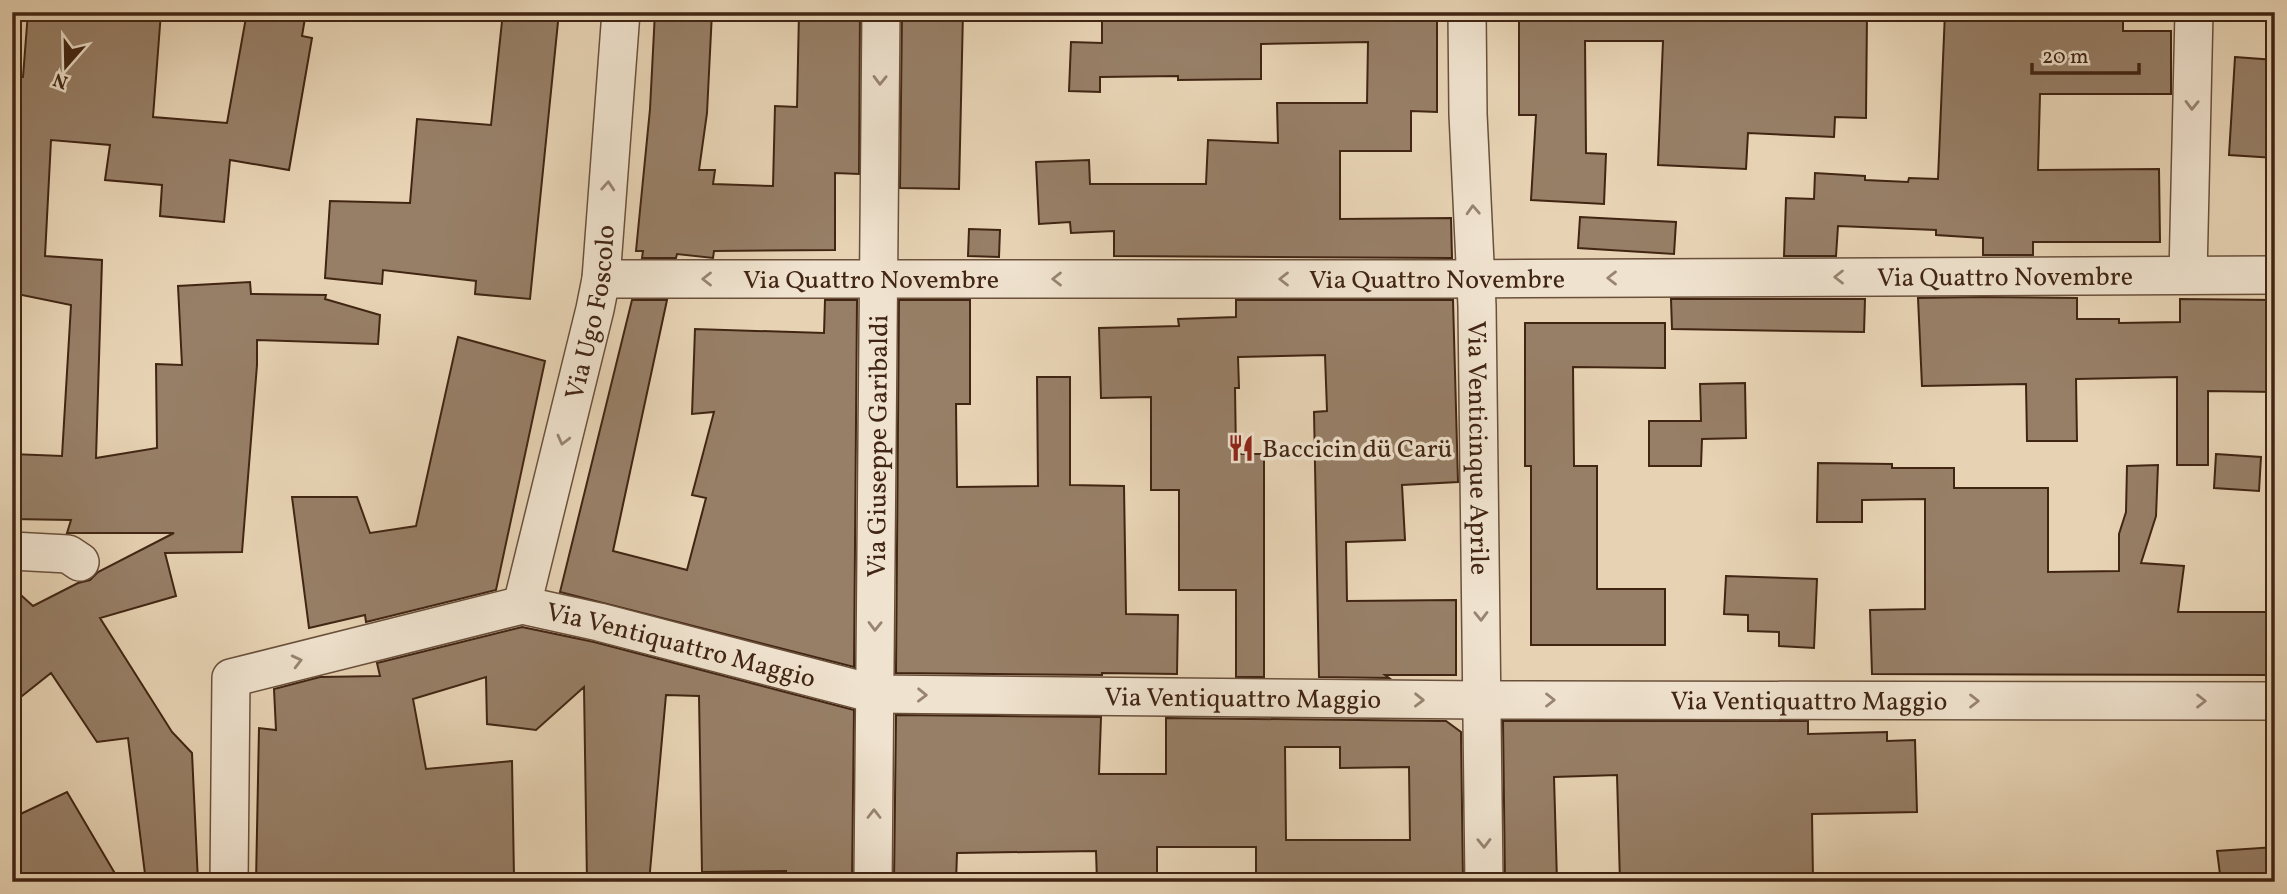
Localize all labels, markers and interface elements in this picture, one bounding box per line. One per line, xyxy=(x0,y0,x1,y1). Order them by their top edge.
north arrow xyxy=(32,32,102,102)
scale bar xyxy=(2032,32,2138,76)
text: 20 m xyxy=(2042,43,2088,72)
text: N xyxy=(50,65,72,95)
one-way arrow xyxy=(873,75,888,86)
one-way arrow xyxy=(2184,100,2199,111)
one-way arrow xyxy=(600,180,615,191)
one-way arrow xyxy=(1466,204,1481,215)
street label: Via Ugo Foscolo xyxy=(557,224,625,404)
street label: Via Quattro Novembre xyxy=(1877,260,2133,297)
street label: Via Quattro Novembre xyxy=(1309,262,1565,299)
street label: Via Quattro Novembre xyxy=(743,263,999,299)
one-way arrow xyxy=(1833,269,1844,285)
one-way arrow xyxy=(1606,270,1616,286)
one-way arrow xyxy=(701,271,712,287)
one-way arrow xyxy=(1051,271,1062,287)
one-way arrow xyxy=(1279,271,1289,287)
street label: Via Giuseppe Garibaldi xyxy=(860,314,898,578)
street label: Via Venticinque Aprile xyxy=(1457,320,1496,575)
place label: Baccicin dü Carü xyxy=(1262,432,1452,468)
restaurant icon: Baccicin dü Carü xyxy=(1226,433,1256,463)
one-way arrow xyxy=(557,434,571,446)
street label: Via Ventiquattro Maggio xyxy=(543,595,819,698)
one-way arrow xyxy=(1473,611,1489,622)
one-way arrow xyxy=(867,622,883,632)
one-way arrow xyxy=(291,655,303,669)
street label: Via Ventiquattro Maggio xyxy=(1104,680,1381,719)
street label: Via Ventiquattro Maggio xyxy=(1670,684,1947,721)
one-way arrow xyxy=(917,687,928,703)
one-way arrow xyxy=(1414,692,1425,707)
one-way arrow xyxy=(1546,692,1556,708)
one-way arrow xyxy=(1969,693,1980,709)
one-way arrow xyxy=(2197,693,2207,709)
one-way arrow xyxy=(866,808,882,818)
one-way arrow xyxy=(1476,839,1492,849)

